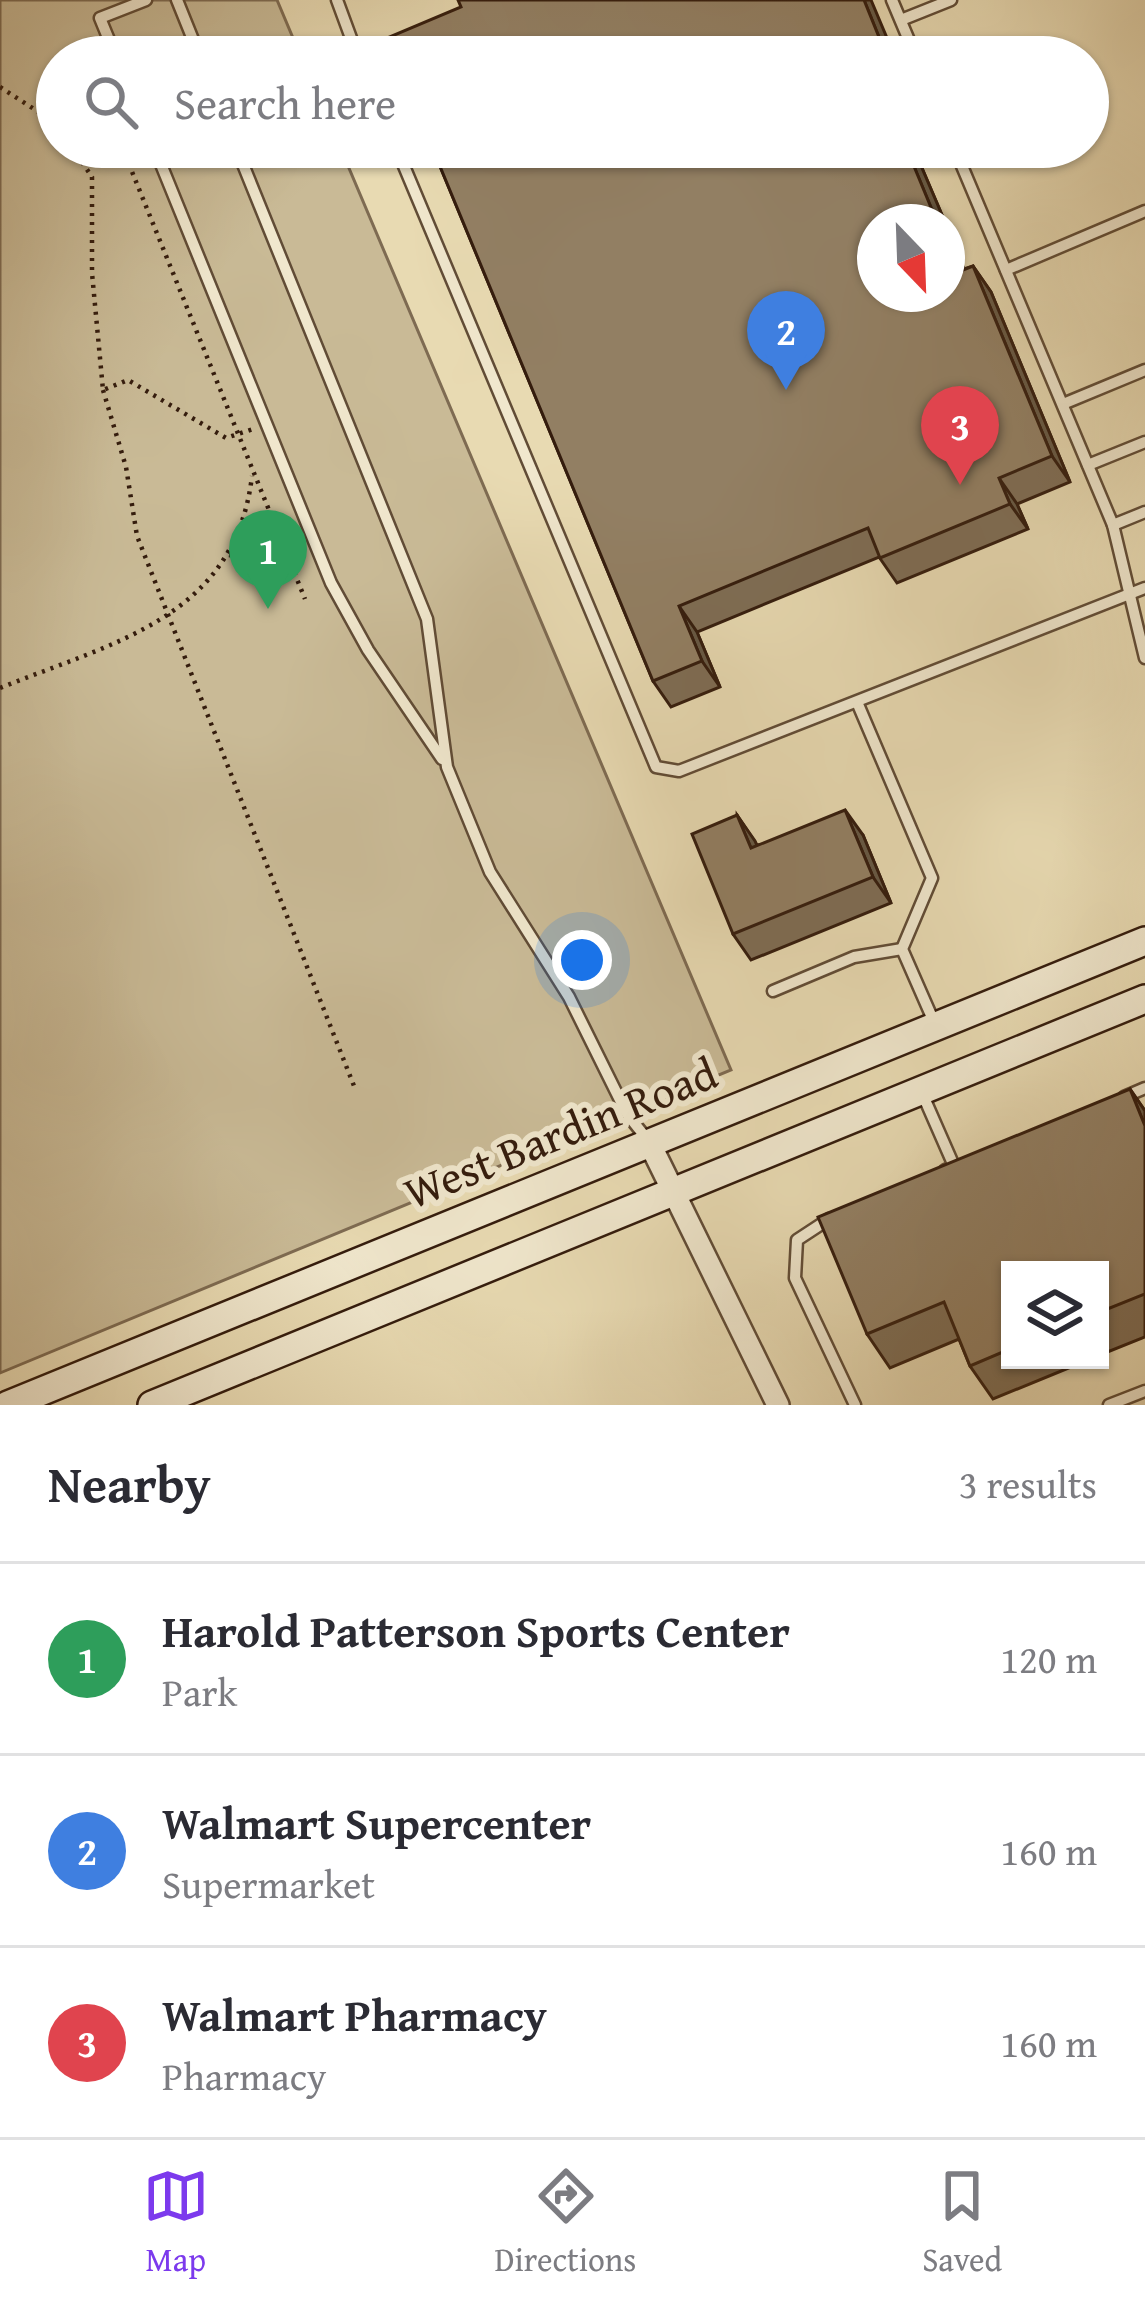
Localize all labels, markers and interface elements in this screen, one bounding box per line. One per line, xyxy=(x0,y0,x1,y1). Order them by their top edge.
search box xyxy=(36,36,1109,168)
icon: search xyxy=(78,69,144,135)
text: Search here xyxy=(174,70,396,135)
north arrow xyxy=(857,204,965,312)
pin: 2 xyxy=(747,291,825,390)
pin: 3 xyxy=(921,386,999,485)
pin: 1 xyxy=(229,510,307,609)
your location xyxy=(552,930,612,990)
street label: West Bardin Road xyxy=(394,1040,726,1224)
map controls xyxy=(1001,1261,1109,1369)
button: layers xyxy=(1001,1261,1109,1369)
text: Nearby xyxy=(48,1446,211,1521)
text: 3 results xyxy=(959,1455,1097,1512)
text: Harold Patterson Sports Center xyxy=(162,1598,790,1663)
text: 1 xyxy=(77,1630,97,1687)
text: 120 m xyxy=(1000,1630,1097,1687)
text: Park xyxy=(162,1663,237,1720)
text: Walmart Supercenter xyxy=(162,1790,591,1855)
text: 2 xyxy=(77,1822,97,1879)
text: 160 m xyxy=(1000,1822,1097,1879)
text: Supermarket xyxy=(162,1855,375,1912)
text: Walmart Pharmacy xyxy=(162,1982,547,2047)
text: 3 xyxy=(77,2014,97,2071)
text: 160 m xyxy=(1000,2014,1097,2071)
text: Pharmacy xyxy=(162,2047,326,2104)
tab: Map xyxy=(143,2163,209,2283)
tab: Directions xyxy=(495,2163,636,2283)
tab: Saved xyxy=(922,2163,1002,2283)

